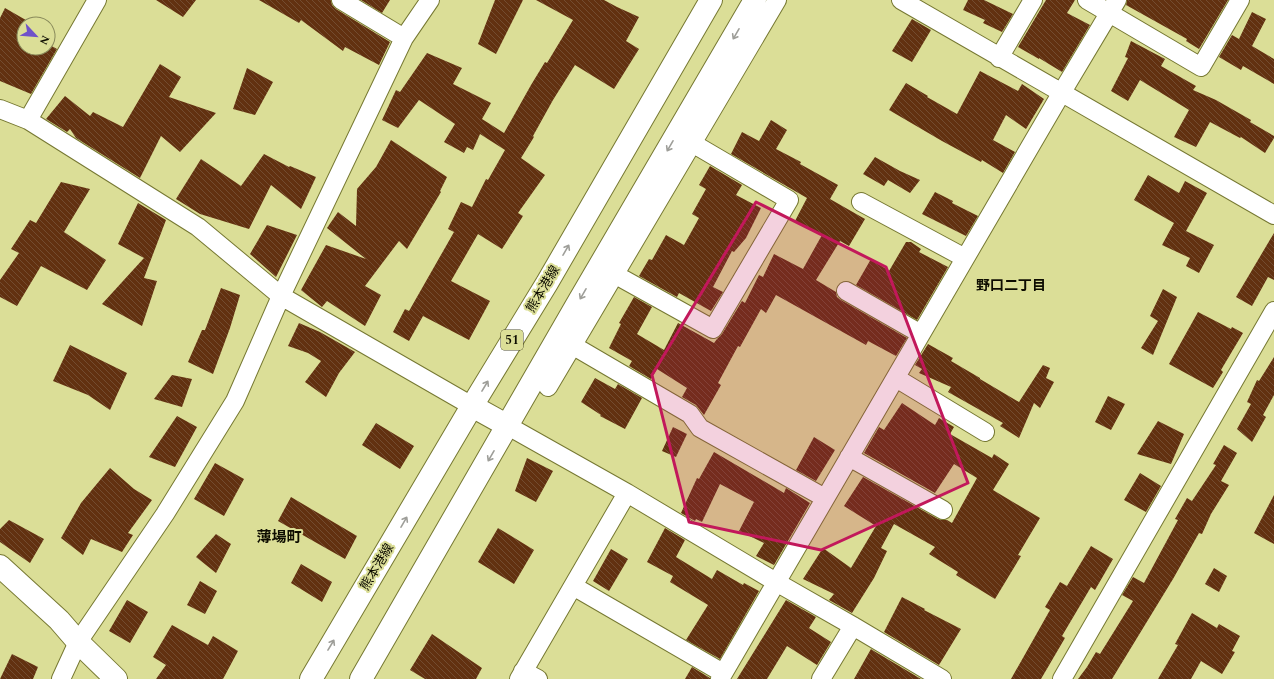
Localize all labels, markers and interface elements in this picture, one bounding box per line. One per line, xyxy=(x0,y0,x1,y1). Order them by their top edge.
north arrow xyxy=(16,16,56,56)
one-way arrow xyxy=(731,28,739,40)
text: N xyxy=(35,32,54,48)
one-way arrow xyxy=(665,140,673,152)
one-way arrow xyxy=(562,244,570,256)
street label: 熊本港線 xyxy=(521,262,565,316)
district label: 野口二丁目 xyxy=(976,275,1046,296)
one-way arrow xyxy=(578,288,586,300)
road number: 51 xyxy=(501,330,523,350)
one-way arrow xyxy=(480,380,489,391)
one-way arrow xyxy=(486,450,494,462)
one-way arrow xyxy=(401,516,409,528)
district label: 薄場町 xyxy=(256,526,302,549)
street label: 熊本港線 xyxy=(355,540,399,594)
one-way arrow xyxy=(327,640,335,651)

